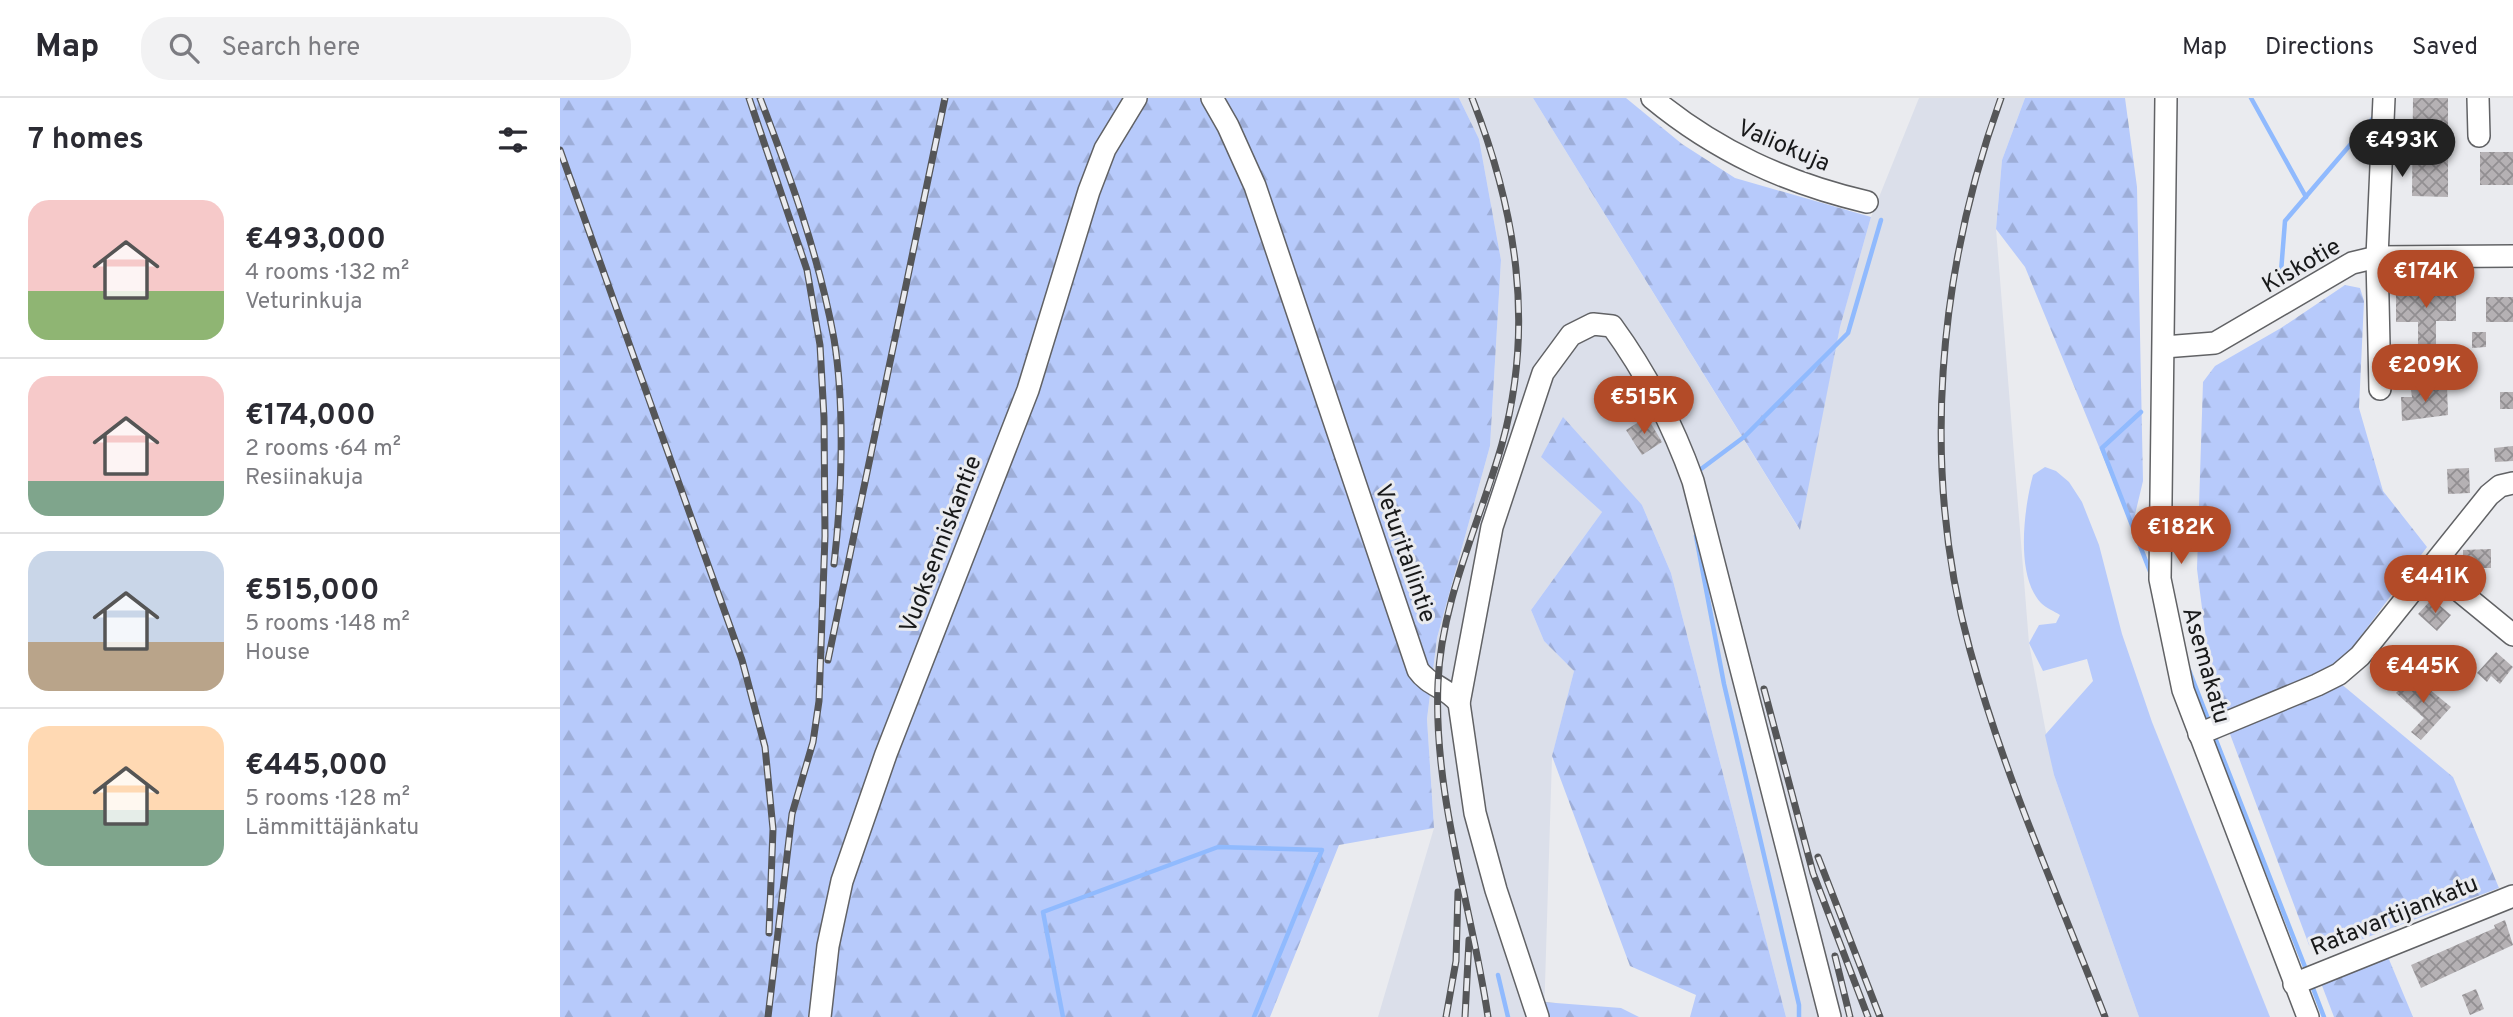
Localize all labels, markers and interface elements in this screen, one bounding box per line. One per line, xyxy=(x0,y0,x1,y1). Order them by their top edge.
search box xyxy=(141,17,631,80)
text: Map xyxy=(35,27,99,69)
icon: search xyxy=(165,29,203,67)
text: Search here xyxy=(221,32,360,65)
text: Map xyxy=(2182,33,2227,63)
text: Directions xyxy=(2265,33,2374,63)
text: Saved xyxy=(2412,33,2478,63)
street label: Valiokuja xyxy=(1732,114,1834,180)
pin: €493K xyxy=(2353,120,2451,179)
icon: filters xyxy=(494,121,532,159)
text: 7 homes xyxy=(28,122,144,159)
text: €493K xyxy=(2365,127,2439,156)
text: €493,000 xyxy=(245,222,386,259)
icon: home xyxy=(84,228,168,312)
street label: Kiskotie xyxy=(2257,232,2347,301)
pin: €174K xyxy=(2377,250,2475,310)
text: €174K xyxy=(2393,258,2459,287)
text: 4 rooms · 132 m² xyxy=(245,259,409,288)
text: Veturinkuja xyxy=(245,288,362,317)
pin: €209K xyxy=(2376,344,2474,404)
text: €209K xyxy=(2388,352,2462,381)
pin: €515K xyxy=(1595,376,1693,436)
text: €515K xyxy=(1610,384,1678,413)
text: €174,000 xyxy=(245,398,376,435)
icon: home xyxy=(84,404,168,488)
text: 2 rooms · 64 m² xyxy=(245,435,401,464)
street label: Vuoksenniskantie xyxy=(894,452,990,638)
text: Resiinakuja xyxy=(245,464,363,493)
street label: Veturitallintie xyxy=(1366,481,1442,627)
pin: €182K xyxy=(2132,506,2230,566)
text: €182K xyxy=(2147,514,2215,543)
pin: €441K xyxy=(2386,556,2484,615)
text: €441K xyxy=(2400,563,2470,592)
text: €515,000 xyxy=(245,573,380,610)
icon: home xyxy=(84,579,168,663)
street label: Asemakatu xyxy=(2174,604,2236,727)
text: 5 rooms · 148 m² xyxy=(245,610,410,639)
text: House xyxy=(245,639,310,668)
pin: €445K xyxy=(2374,646,2472,705)
text: €445K xyxy=(2386,653,2460,682)
text: €445,000 xyxy=(245,748,388,785)
icon: home xyxy=(84,754,168,838)
text: 5 rooms · 128 m² xyxy=(245,785,410,814)
text: Lämmittäjänkatu xyxy=(245,814,419,843)
street label: Ratavartijankatu xyxy=(2307,870,2483,964)

